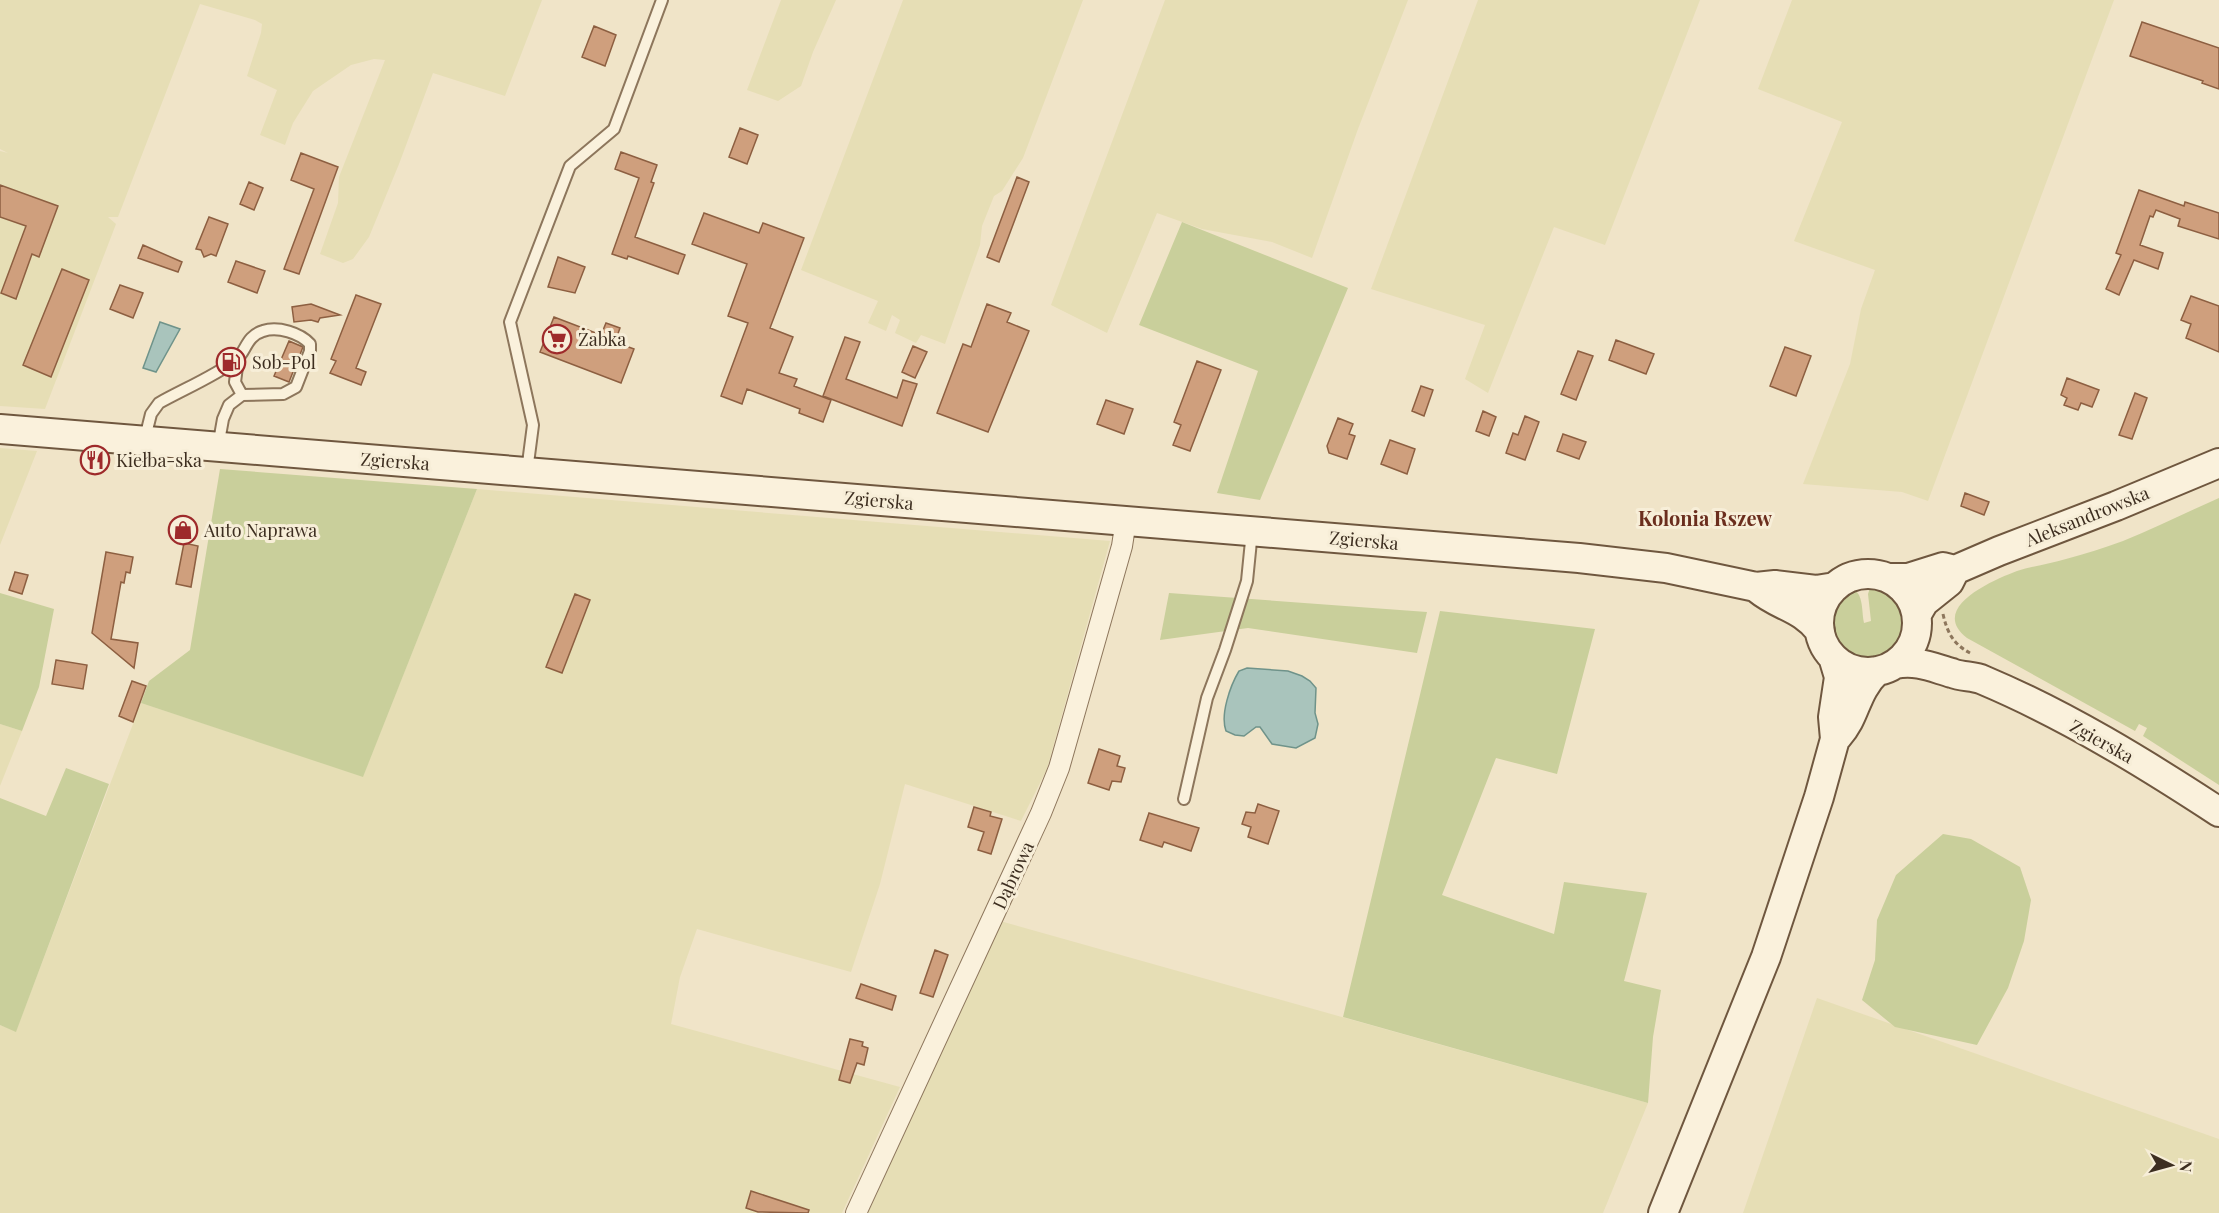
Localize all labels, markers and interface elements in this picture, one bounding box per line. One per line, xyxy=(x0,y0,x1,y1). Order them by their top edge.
supermarket icon: Żabka xyxy=(541,323,573,355)
place label: Żabka xyxy=(578,327,626,351)
fuel station icon: Sob-Pol xyxy=(215,346,247,378)
place label: Sob-Pol xyxy=(252,350,316,374)
restaurant icon: Kiełba-ska xyxy=(79,444,111,476)
street label: Zgierska xyxy=(360,447,430,475)
place label: Kiełba-ska xyxy=(116,448,202,472)
street label: Aleksandrowska xyxy=(2021,480,2152,552)
street label: Zgierska xyxy=(843,485,915,515)
district label: Kolonia Rszew xyxy=(1638,504,1772,531)
shop icon: Auto Naprawa xyxy=(167,514,199,546)
place label: Auto Naprawa xyxy=(203,518,317,542)
street label: Zgierska xyxy=(1328,525,1400,555)
street label: Zgierska xyxy=(2066,714,2138,768)
street label: Dąbrowa xyxy=(987,837,1039,913)
north arrow xyxy=(2141,1135,2201,1195)
text: N xyxy=(2175,1160,2197,1173)

